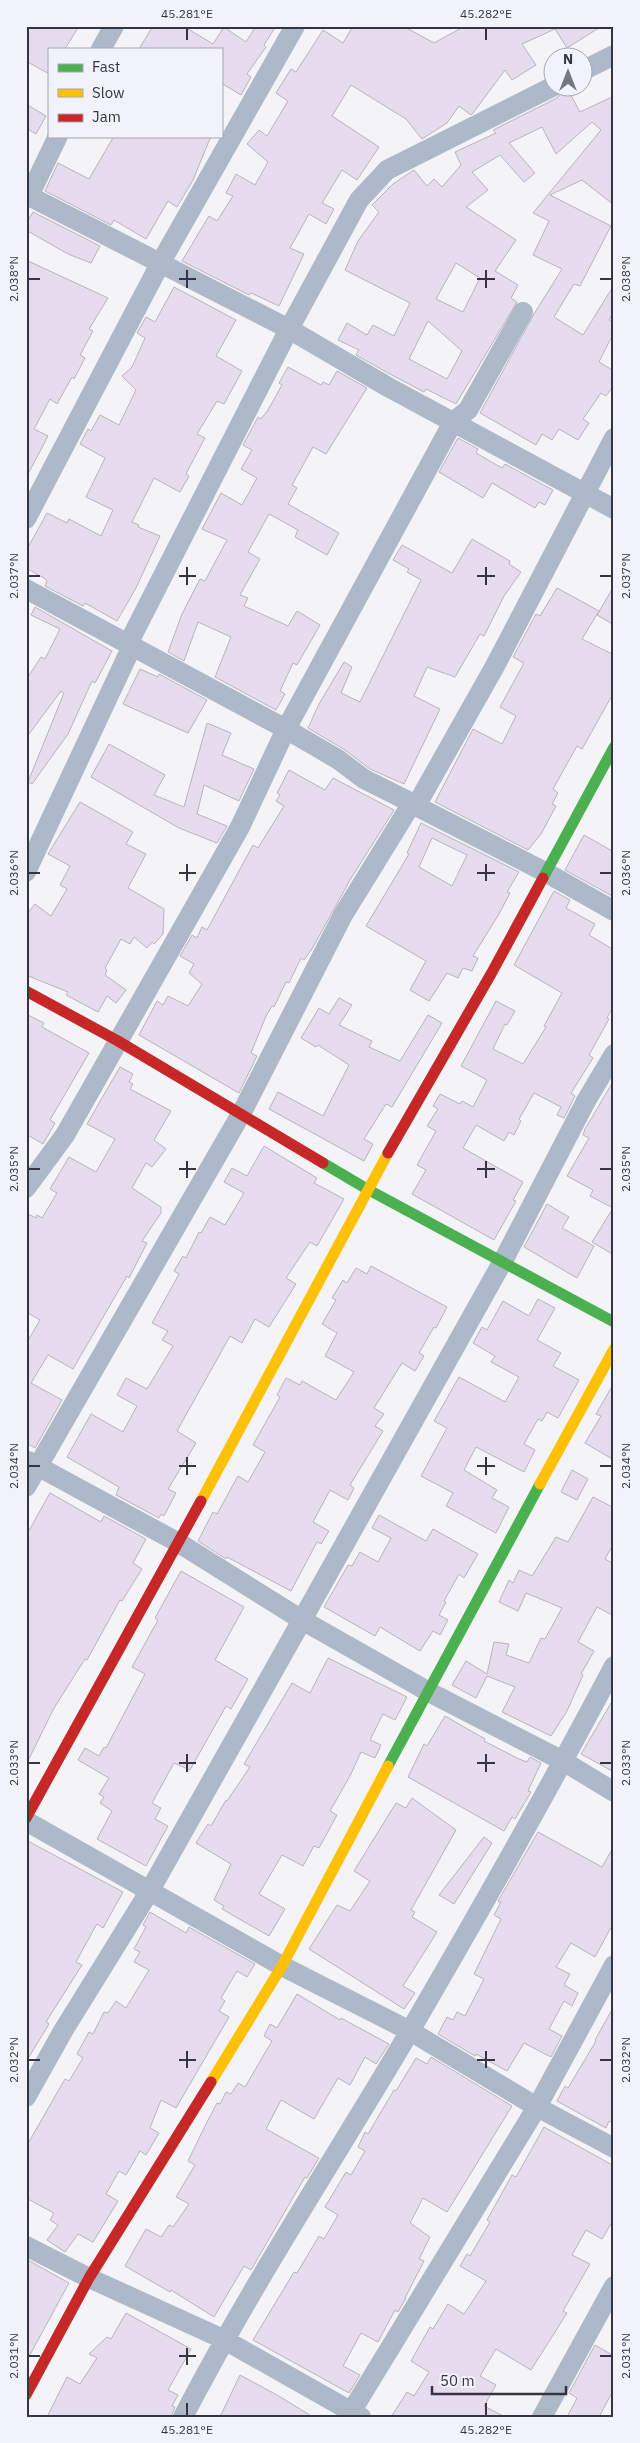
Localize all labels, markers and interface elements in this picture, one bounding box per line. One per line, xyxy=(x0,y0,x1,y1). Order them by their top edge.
text: 45.281°E xyxy=(161,6,213,21)
text: 45.282°E xyxy=(460,6,512,21)
legend xyxy=(48,48,222,138)
north arrow xyxy=(542,48,592,98)
text: N xyxy=(563,50,573,68)
text: Fast xyxy=(92,57,120,76)
text: Slow xyxy=(92,83,125,102)
text: Jam xyxy=(92,107,121,126)
text: 2.038°N xyxy=(6,256,21,302)
text: 2.038°N xyxy=(618,256,633,302)
text: 2.037°N xyxy=(6,553,21,599)
text: 2.037°N xyxy=(618,553,633,599)
text: 2.036°N xyxy=(6,850,21,896)
text: 2.036°N xyxy=(618,850,633,896)
text: 2.035°N xyxy=(6,1146,21,1192)
text: 2.035°N xyxy=(618,1146,633,1192)
text: 2.034°N xyxy=(6,1443,21,1489)
text: 2.034°N xyxy=(618,1443,633,1489)
text: 2.033°N xyxy=(6,1740,21,1786)
text: 2.033°N xyxy=(618,1740,633,1786)
text: 2.032°N xyxy=(6,2037,21,2083)
text: 2.032°N xyxy=(618,2037,633,2083)
text: 2.031°N xyxy=(6,2333,21,2379)
text: 2.031°N xyxy=(618,2333,633,2379)
scale bar xyxy=(432,2363,566,2395)
text: 50 m xyxy=(440,2371,475,2390)
text: 45.281°E xyxy=(161,2422,213,2437)
text: 45.282°E xyxy=(460,2422,512,2437)

